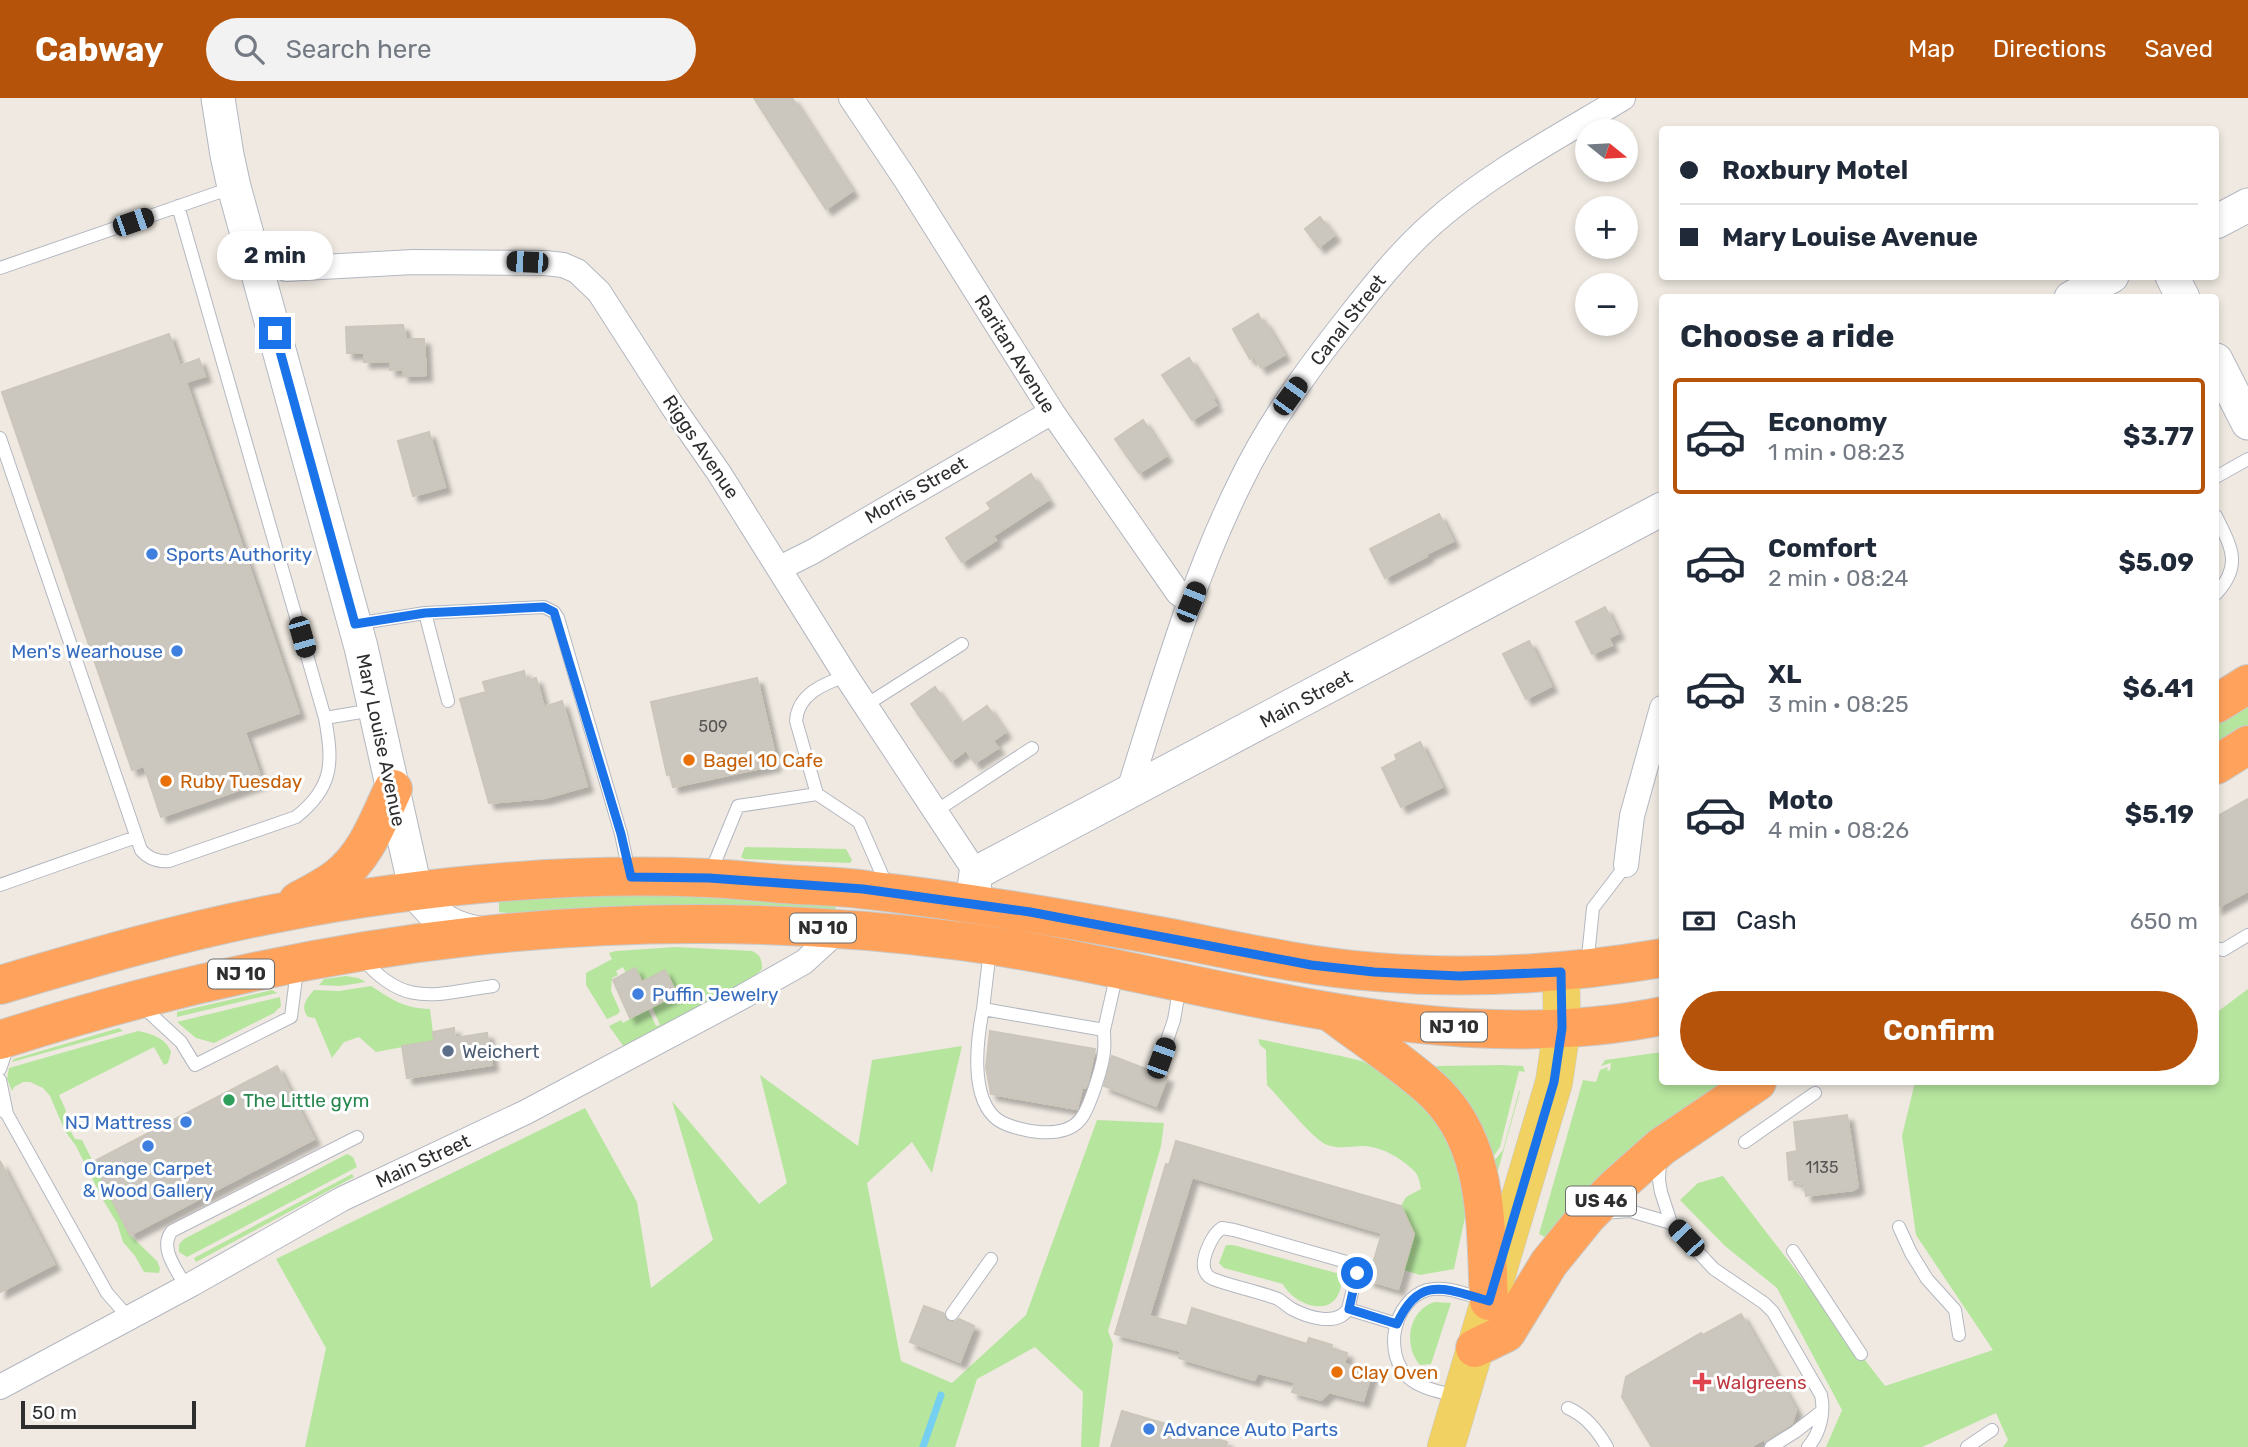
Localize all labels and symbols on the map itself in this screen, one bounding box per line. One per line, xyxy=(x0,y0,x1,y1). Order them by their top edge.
north arrow xyxy=(1575,119,1638,182)
car xyxy=(110,205,157,239)
callout: 2 min xyxy=(217,232,333,280)
car xyxy=(506,251,549,273)
street label: Canal Street xyxy=(1305,269,1391,370)
street label: Raritan Avenue xyxy=(970,291,1060,417)
route end xyxy=(259,317,291,349)
car xyxy=(1270,373,1311,419)
street label: Riggs Avenue xyxy=(658,391,744,503)
street label: Morris Street xyxy=(861,451,972,529)
place label: Sports Authority xyxy=(166,543,312,566)
marker: Sports Authority xyxy=(144,546,160,562)
car xyxy=(1174,579,1209,625)
car xyxy=(287,614,318,660)
place label: Men's Wearhouse xyxy=(11,640,163,663)
marker: Men's Wearhouse xyxy=(169,643,185,659)
street label: Mary Louise Avenue xyxy=(351,652,411,828)
street label: Main Street xyxy=(1256,665,1357,733)
house number: 509 xyxy=(698,717,728,736)
place label: Bagel 10 Cafe xyxy=(703,749,823,772)
marker: Bagel 10 Cafe xyxy=(681,752,697,768)
place label: Ruby Tuesday xyxy=(180,770,302,793)
marker: Ruby Tuesday xyxy=(158,773,174,789)
road number: NJ 10 xyxy=(790,914,856,942)
road number: NJ 10 xyxy=(208,960,274,988)
place label: Puffin Jewelry xyxy=(652,983,778,1006)
marker: Puffin Jewelry xyxy=(630,986,646,1002)
road number: NJ 10 xyxy=(1421,1012,1487,1042)
car xyxy=(1144,1035,1179,1081)
place label: Weichert xyxy=(462,1040,540,1063)
marker: Weichert xyxy=(440,1043,456,1059)
place label: The Little gym xyxy=(243,1089,369,1112)
marker: The Little gym xyxy=(221,1092,237,1108)
place label: NJ Mattress xyxy=(65,1111,172,1134)
marker: NJ Mattress xyxy=(178,1114,194,1130)
street label: Main Street xyxy=(372,1129,474,1193)
marker: Orange Carpet & Wood Gallery xyxy=(140,1138,156,1154)
place label: Orange Carpet & Wood Gallery xyxy=(82,1157,214,1202)
house number: 1135 xyxy=(1806,1158,1838,1177)
road number: US 46 xyxy=(1566,1186,1636,1216)
car xyxy=(1664,1215,1709,1261)
route start xyxy=(1341,1257,1373,1289)
place label: Clay Oven xyxy=(1351,1361,1438,1384)
marker: Clay Oven xyxy=(1329,1364,1345,1380)
place label: Walgreens xyxy=(1716,1371,1807,1394)
marker: Walgreens xyxy=(1694,1374,1710,1390)
scale bar xyxy=(21,1398,196,1430)
place label: Advance Auto Parts xyxy=(1163,1418,1338,1441)
marker: Advance Auto Parts xyxy=(1141,1421,1157,1437)

